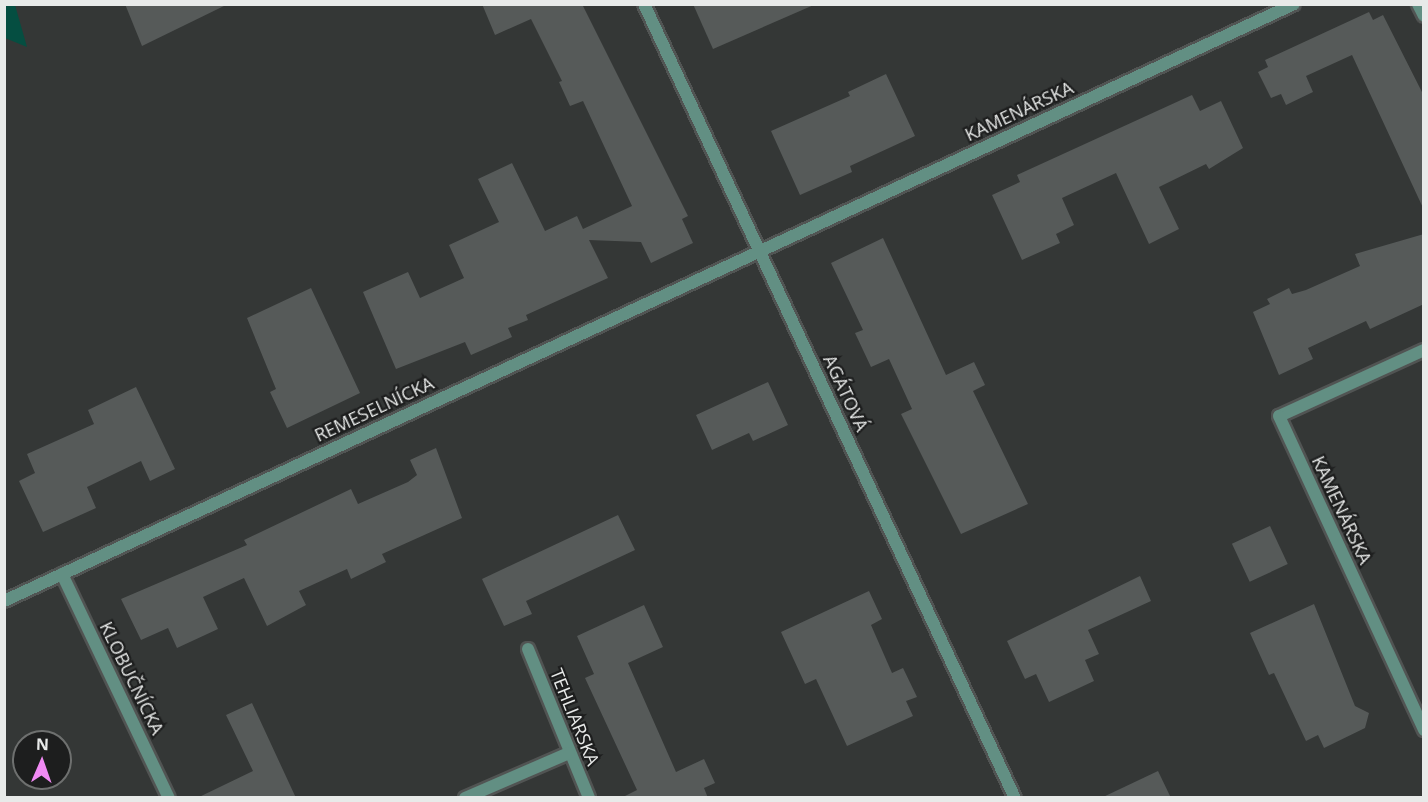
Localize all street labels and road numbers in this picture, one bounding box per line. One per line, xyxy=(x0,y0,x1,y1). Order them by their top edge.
street label: KAMENÁRSKA xyxy=(961,77,1077,145)
street label: AGÁTOVÁ xyxy=(819,351,873,435)
street label: REMESELNÍCKA xyxy=(311,372,437,446)
street label: KAMENÁRSKA xyxy=(1308,452,1376,568)
street label: KLOBUČNÍCKA xyxy=(95,618,169,738)
street label: TEHLIARSKA xyxy=(546,665,604,769)

